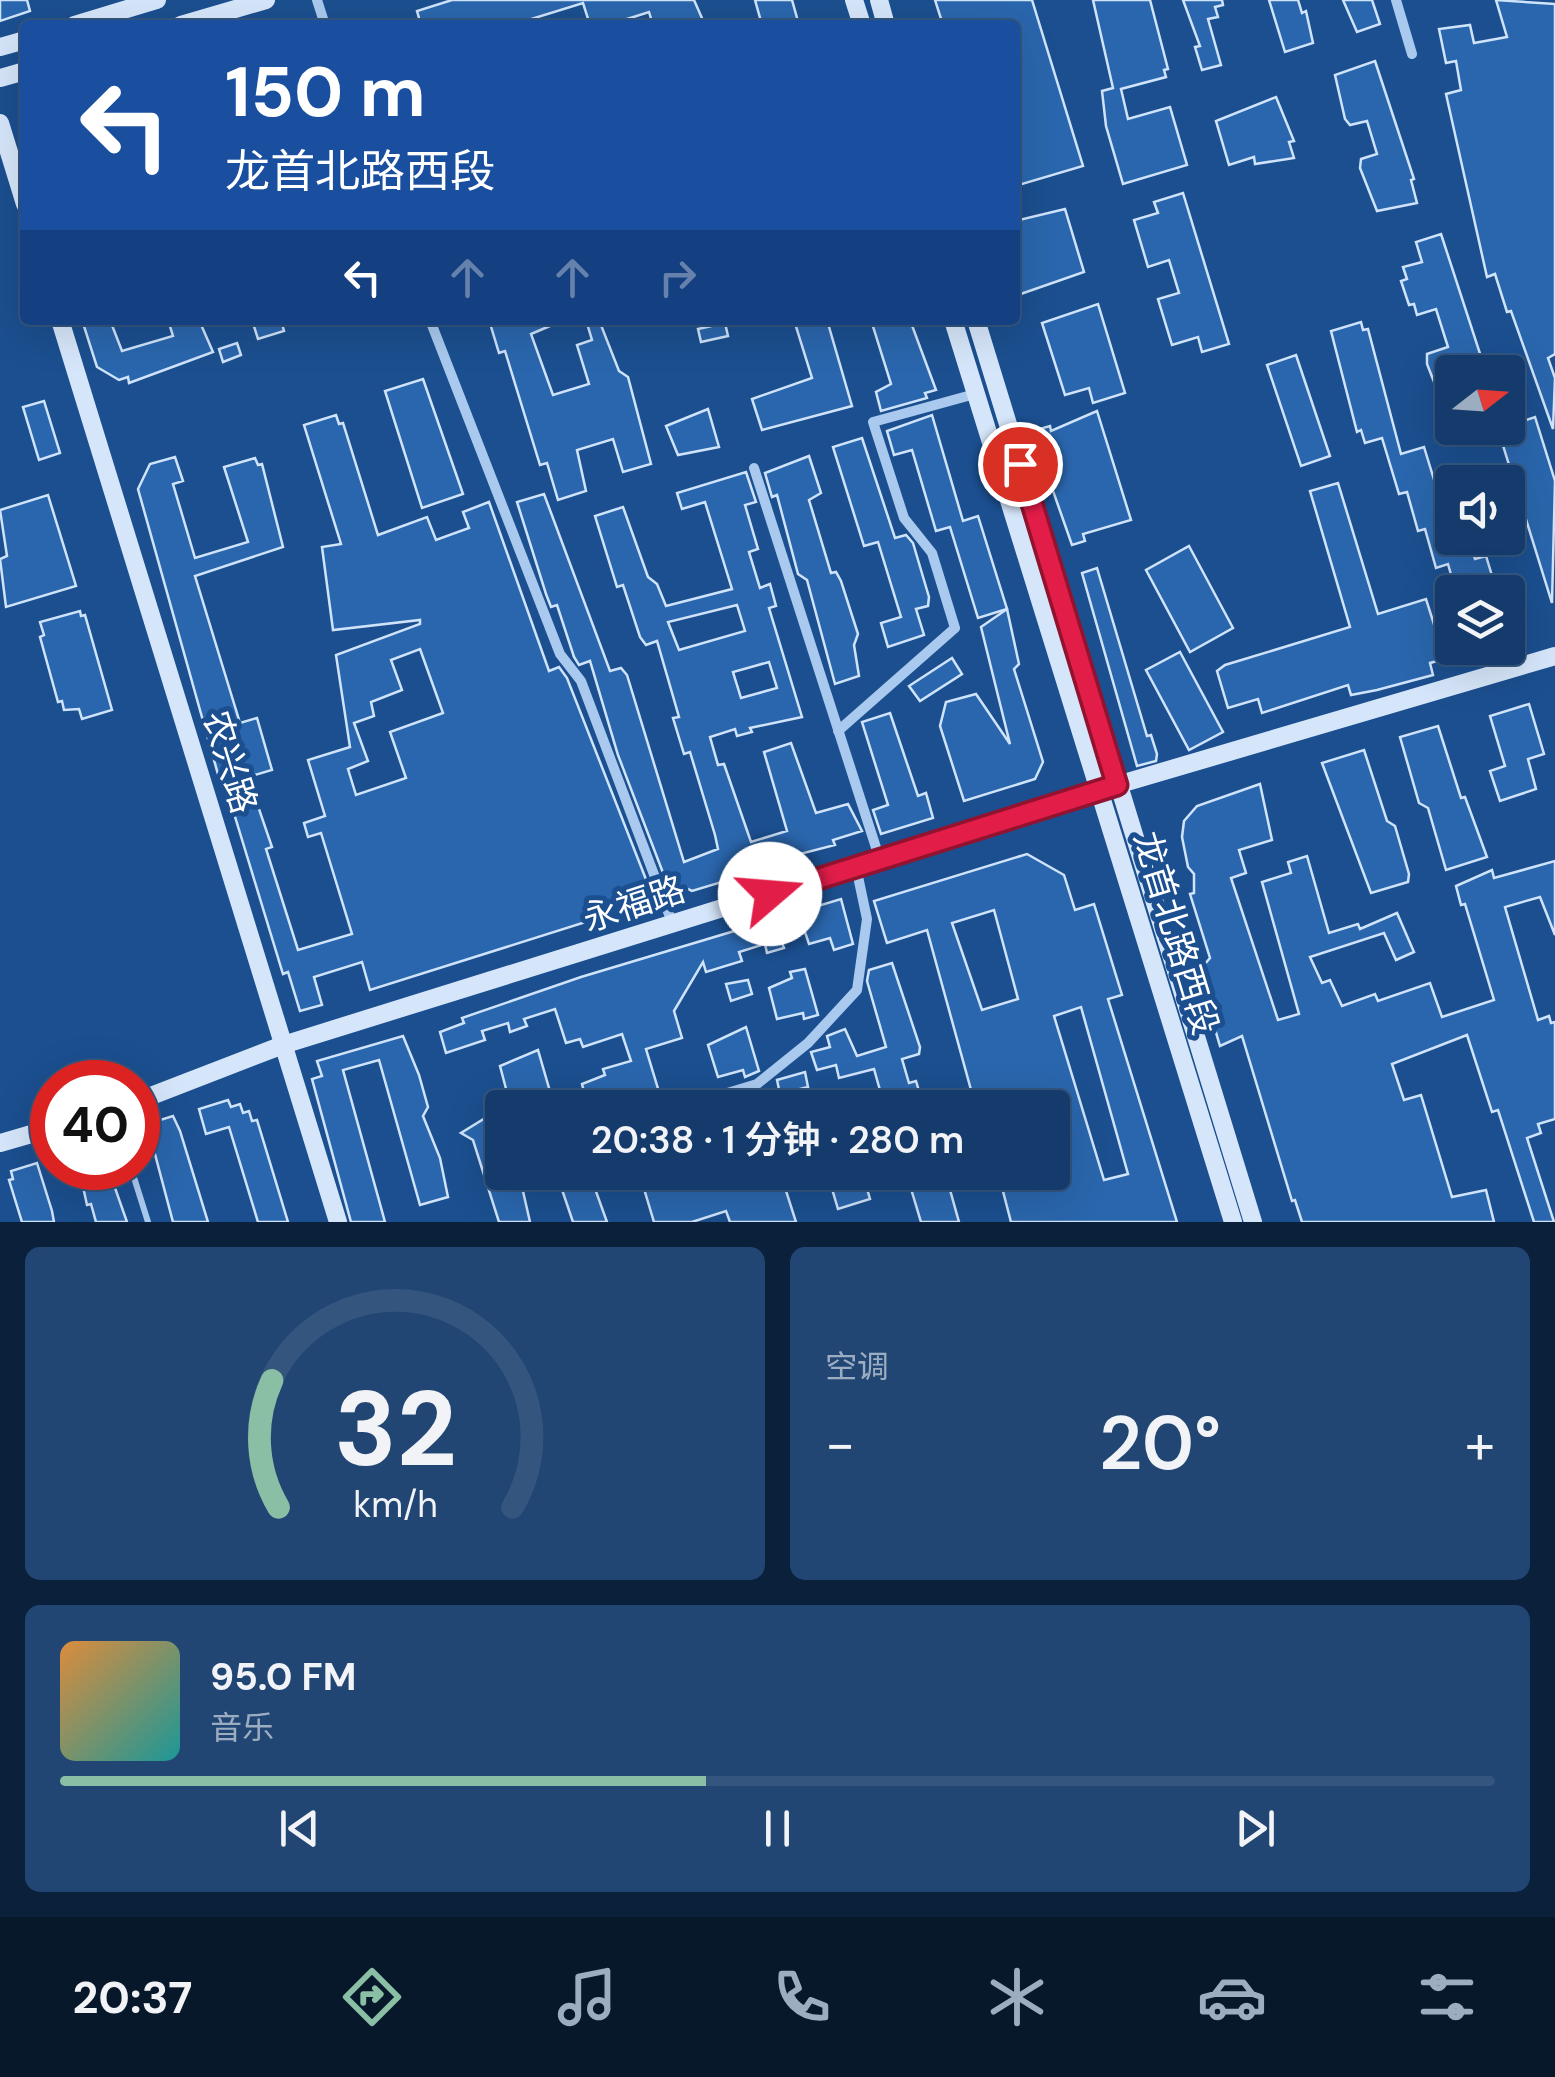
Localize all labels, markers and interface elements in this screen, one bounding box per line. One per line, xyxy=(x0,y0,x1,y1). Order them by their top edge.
text: 150 m xyxy=(225,47,426,138)
icon: left xyxy=(60,60,190,190)
text: 龙首北路西段 xyxy=(225,142,495,201)
icon: left xyxy=(335,250,390,305)
icon: ahead xyxy=(440,250,495,305)
icon: ahead xyxy=(545,250,600,305)
icon: right xyxy=(650,250,705,305)
north arrow xyxy=(1435,355,1525,445)
map controls xyxy=(1435,355,1525,665)
pin xyxy=(978,422,1063,507)
icon: arrive xyxy=(993,437,1048,492)
button: sound xyxy=(1435,465,1525,555)
button: layers xyxy=(1435,575,1525,665)
street label: 农兴路 xyxy=(193,705,267,819)
street label: 龙首北路西段 xyxy=(1123,826,1229,1040)
position arrow xyxy=(718,842,822,946)
street label: 永福路 xyxy=(577,866,691,942)
speed limit sign: 40 xyxy=(30,1060,160,1190)
text: 20:38 · 1 分钟 · 280 m xyxy=(591,1115,964,1165)
text: 空调 xyxy=(825,1346,889,1388)
text: 32 xyxy=(334,1362,456,1497)
text: 20° xyxy=(1099,1395,1221,1492)
text: − xyxy=(825,1408,855,1480)
text: + xyxy=(1465,1408,1495,1480)
text: km/h xyxy=(353,1482,437,1528)
text: 95.0 FM xyxy=(210,1652,356,1702)
text: 音乐 xyxy=(210,1707,274,1749)
icon: previous xyxy=(272,1801,327,1856)
icon: pause xyxy=(750,1801,805,1856)
icon: next xyxy=(1228,1801,1283,1856)
icon: directions xyxy=(337,1962,407,2032)
icon: music xyxy=(552,1962,622,2032)
icon: phone xyxy=(767,1962,837,2032)
icon: climate xyxy=(982,1962,1052,2032)
icon: car xyxy=(1197,1962,1267,2032)
icon: filters xyxy=(1412,1962,1482,2032)
text: 20:37 xyxy=(73,1968,192,2027)

